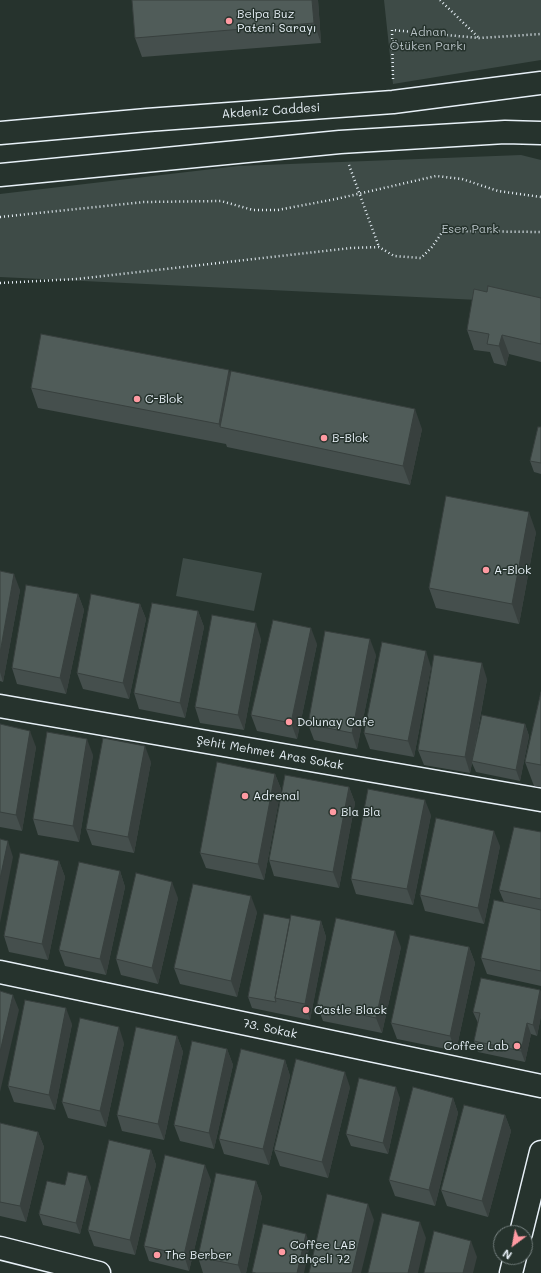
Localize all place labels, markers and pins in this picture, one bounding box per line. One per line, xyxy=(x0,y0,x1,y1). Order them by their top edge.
place label: Belpa Buz Pateni Sarayı xyxy=(237,7,316,35)
marker: Belpa Buz Pateni Sarayı xyxy=(224,16,234,26)
place label: C-Blok xyxy=(145,392,183,406)
marker: C-Blok xyxy=(132,394,142,404)
place label: B-Blok xyxy=(332,431,368,445)
marker: B-Blok xyxy=(319,433,329,443)
place label: A-Blok xyxy=(494,563,531,577)
marker: A-Blok xyxy=(481,565,491,575)
place label: Dolunay Cafe xyxy=(297,715,374,729)
marker: Dolunay Cafe xyxy=(284,717,294,727)
place label: Adrenal xyxy=(253,789,299,803)
marker: Adrenal xyxy=(240,791,250,801)
place label: Bla Bla xyxy=(341,805,381,819)
marker: Bla Bla xyxy=(328,807,338,817)
place label: Castle Black xyxy=(314,1003,387,1017)
marker: Castle Black xyxy=(301,1005,311,1015)
place label: Coffee Lab xyxy=(444,1039,509,1053)
marker: Coffee Lab xyxy=(512,1041,522,1051)
place label: Coffee LAB Bahçeli 72 xyxy=(290,1238,356,1266)
marker: Coffee LAB Bahçeli 72 xyxy=(277,1247,287,1257)
place label: The Berber xyxy=(165,1248,232,1262)
marker: The Berber xyxy=(152,1250,162,1260)

